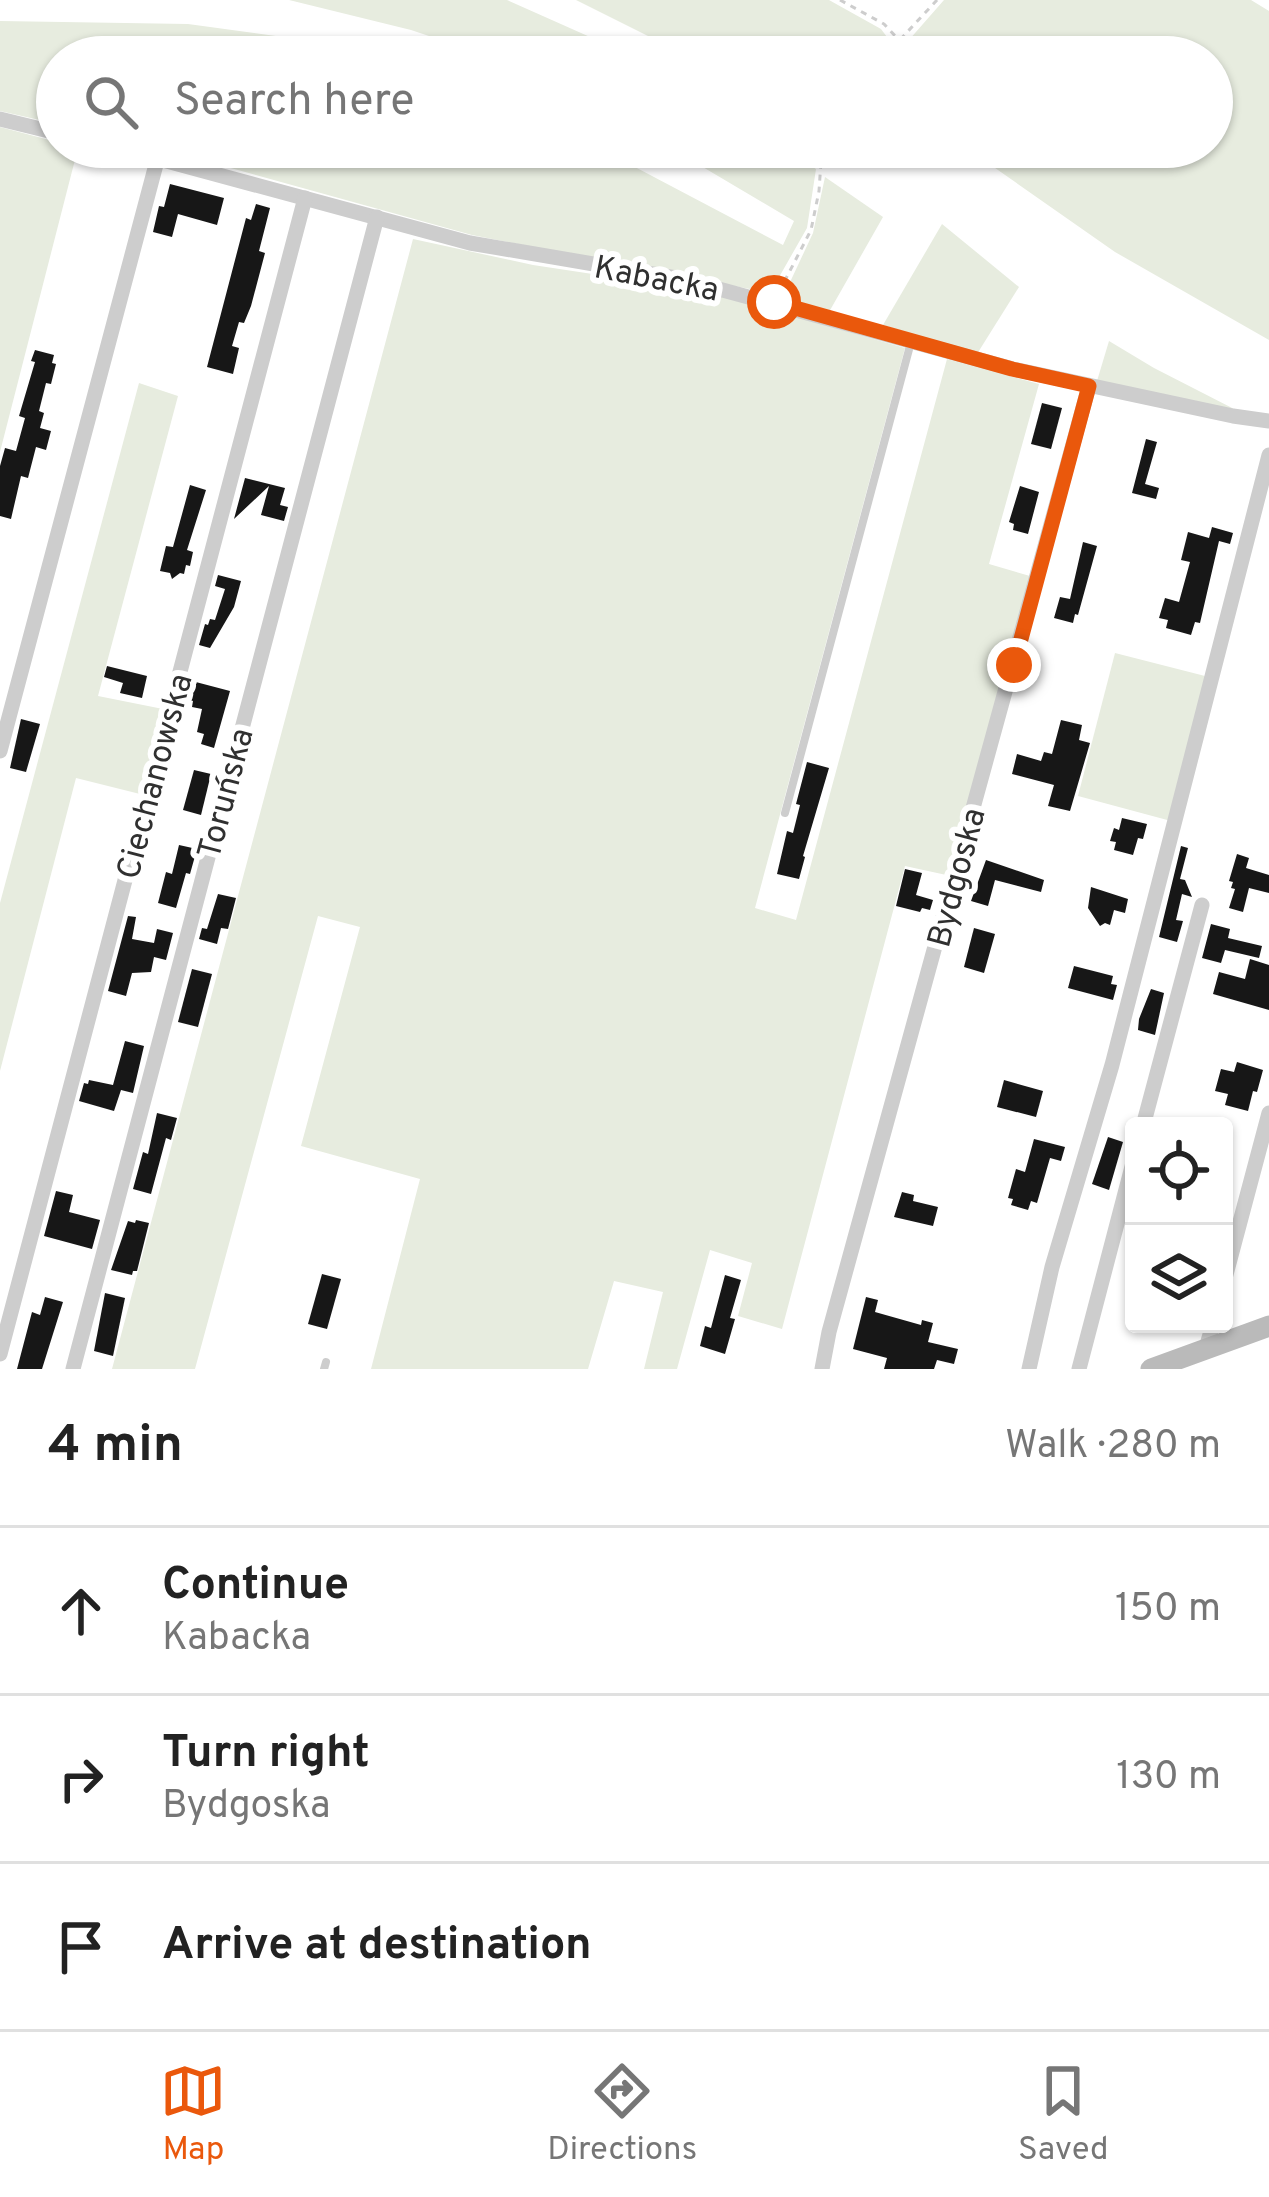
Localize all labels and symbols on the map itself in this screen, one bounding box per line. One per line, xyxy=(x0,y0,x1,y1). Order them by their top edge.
street label: Kabacka xyxy=(590,248,722,314)
route start xyxy=(747,275,801,329)
route end xyxy=(987,638,1041,692)
street label: Ciechanowska xyxy=(109,670,204,884)
street label: Toruńska xyxy=(190,724,265,864)
street label: Bydgoska xyxy=(920,804,998,952)

